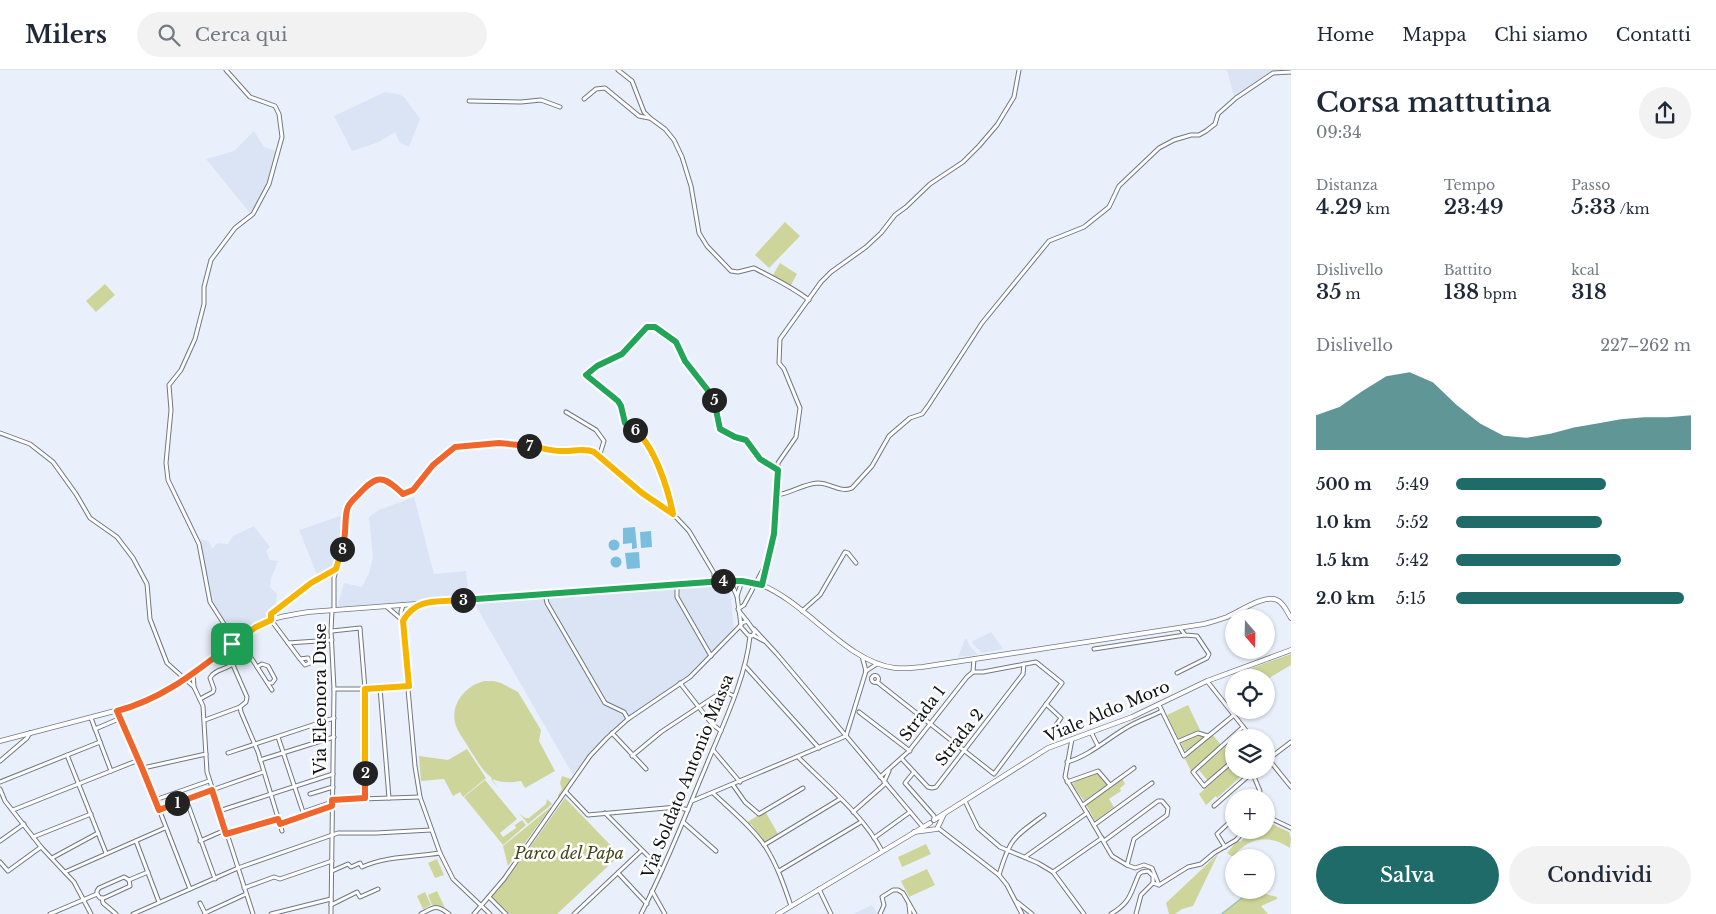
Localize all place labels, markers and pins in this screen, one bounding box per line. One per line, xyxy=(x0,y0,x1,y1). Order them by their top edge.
pin: 5 xyxy=(702,388,726,412)
pin: 6 xyxy=(622,418,648,442)
pin: 7 xyxy=(516,434,542,458)
pin: 8 xyxy=(330,536,354,562)
pin: 4 xyxy=(710,568,736,594)
pin: 3 xyxy=(450,588,476,612)
pin xyxy=(211,623,253,665)
pin: 2 xyxy=(352,760,378,786)
pin: 1 xyxy=(164,790,190,816)

